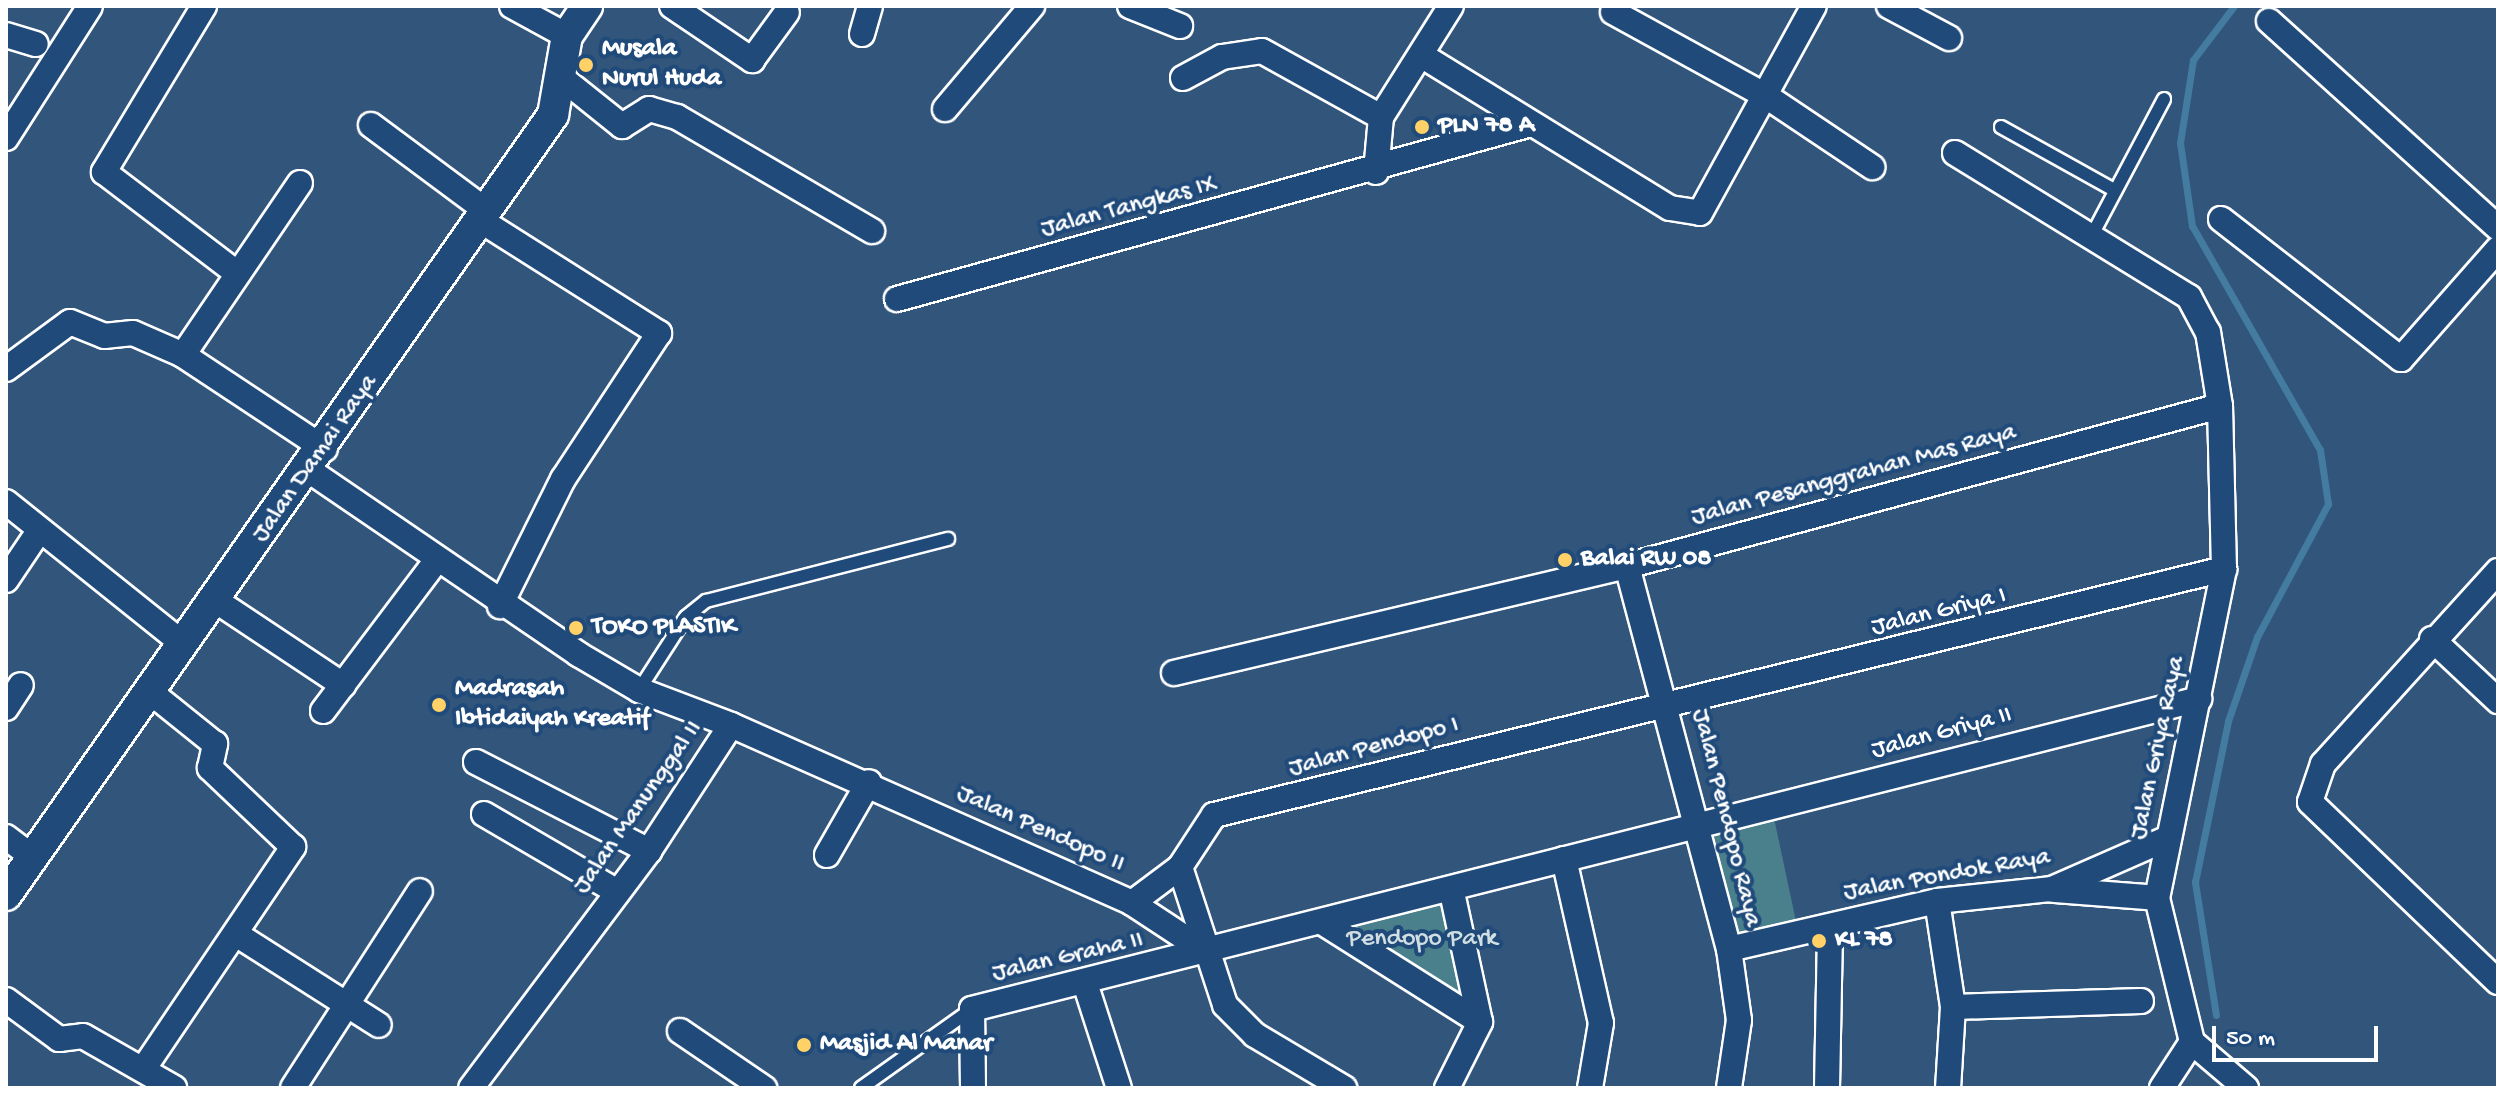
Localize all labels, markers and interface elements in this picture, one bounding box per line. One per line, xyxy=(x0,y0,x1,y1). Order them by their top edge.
place label: Musala Nurul Huda xyxy=(602,34,721,96)
marker: Musala Nurul Huda xyxy=(577,56,595,74)
place label: PLN 78 A xyxy=(1438,111,1534,143)
marker: PLN 78 A xyxy=(1413,118,1431,136)
street label: Jalan Tangkas IX xyxy=(1038,170,1220,246)
street label: Jalan Damai Raya xyxy=(246,369,386,549)
street label: Jalan Pesanggrahan Mas Raya xyxy=(1688,418,2020,534)
place label: Balai RW 08 xyxy=(1581,544,1712,576)
marker: Balai RW 08 xyxy=(1556,551,1574,569)
street label: Jalan Griya I xyxy=(1868,581,2010,645)
place label: TOKO PLASTIK xyxy=(592,612,736,644)
marker: TOKO PLASTIK xyxy=(567,619,585,637)
street label: Jalan Griya Raya xyxy=(2124,653,2194,843)
place label: Madrasah Ibtidaiyah Kreatif xyxy=(455,674,649,736)
marker: Madrasah Ibtidaiyah Kreatif xyxy=(430,696,448,714)
street label: Jalan Griya II xyxy=(1868,700,2016,768)
street label: Jalan Pendopo Raya xyxy=(1683,706,1767,930)
street label: Jalan Pendopo I xyxy=(1286,710,1462,786)
street label: Jalan Manunggal II xyxy=(568,715,710,901)
street label: Jalan Pendopo II xyxy=(951,779,1129,881)
street label: Jalan Pondok Raya xyxy=(1841,843,2053,909)
park label: Pendopo Park xyxy=(1347,924,1497,956)
street label: Jalan Graha II xyxy=(989,925,1147,991)
place label: KL 78 xyxy=(1835,925,1893,957)
marker: KL 78 xyxy=(1810,932,1828,950)
scale bar xyxy=(2216,1010,2382,1060)
text: 50 m xyxy=(2226,1025,2275,1054)
place label: Masjid Al Manar xyxy=(820,1029,992,1061)
marker: Masjid Al Manar xyxy=(795,1036,813,1054)

